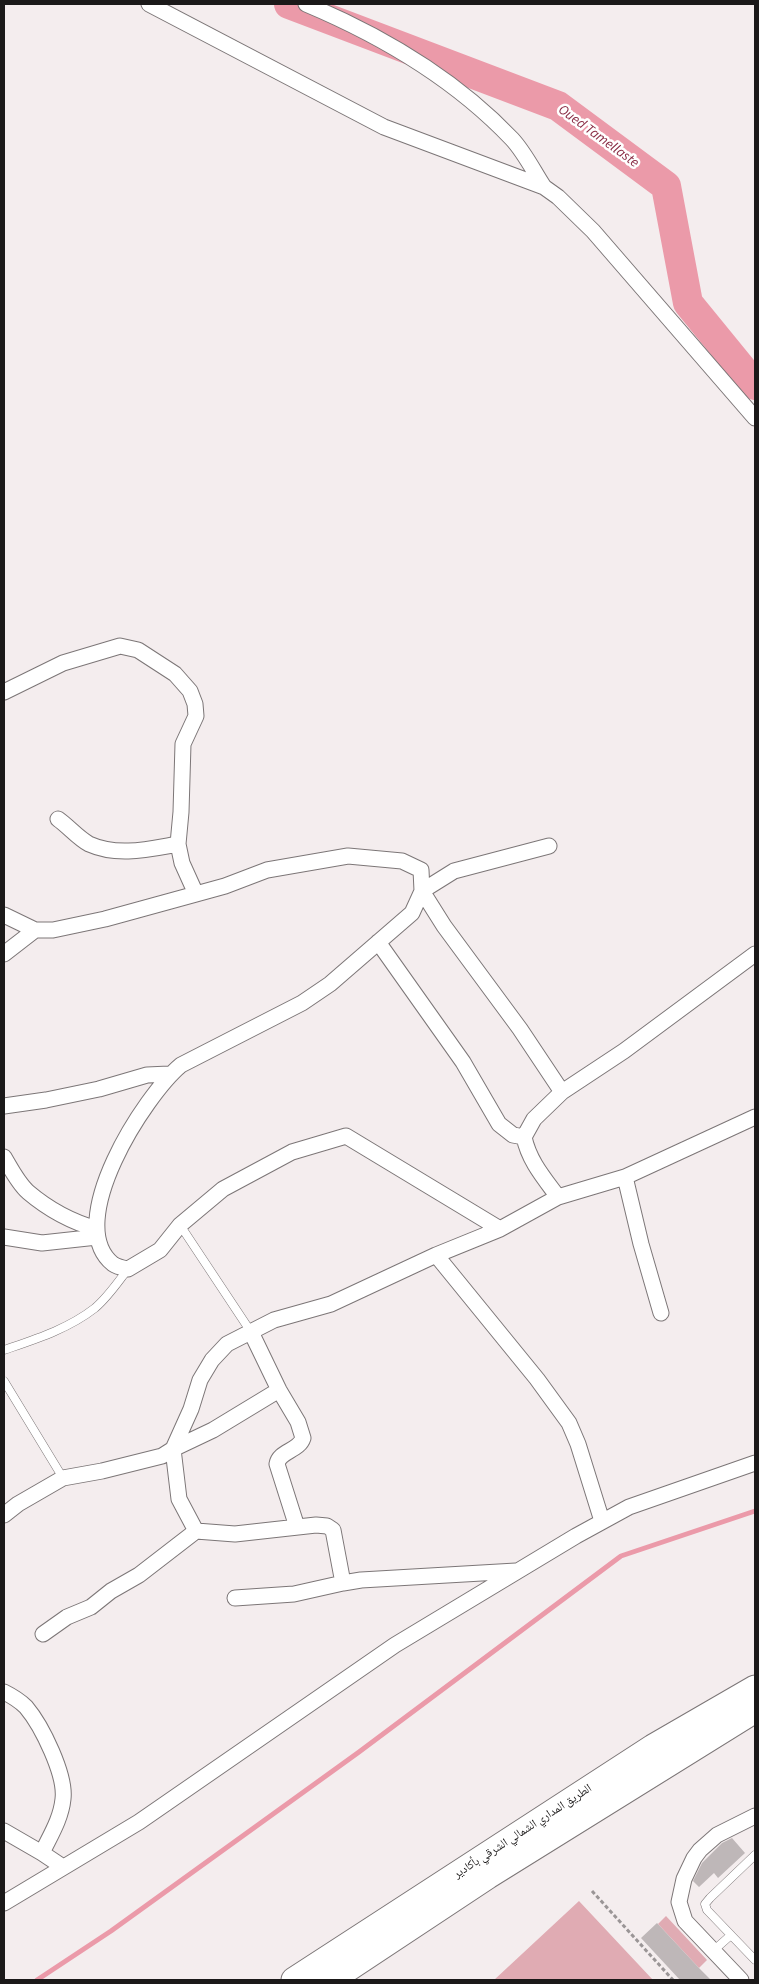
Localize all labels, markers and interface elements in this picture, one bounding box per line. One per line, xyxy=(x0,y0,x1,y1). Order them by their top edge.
water label: Oued Tamellaste xyxy=(554,102,642,172)
street label: الطريق المداري الشمالي الشرقي بأكادير xyxy=(451,1782,595,1882)

